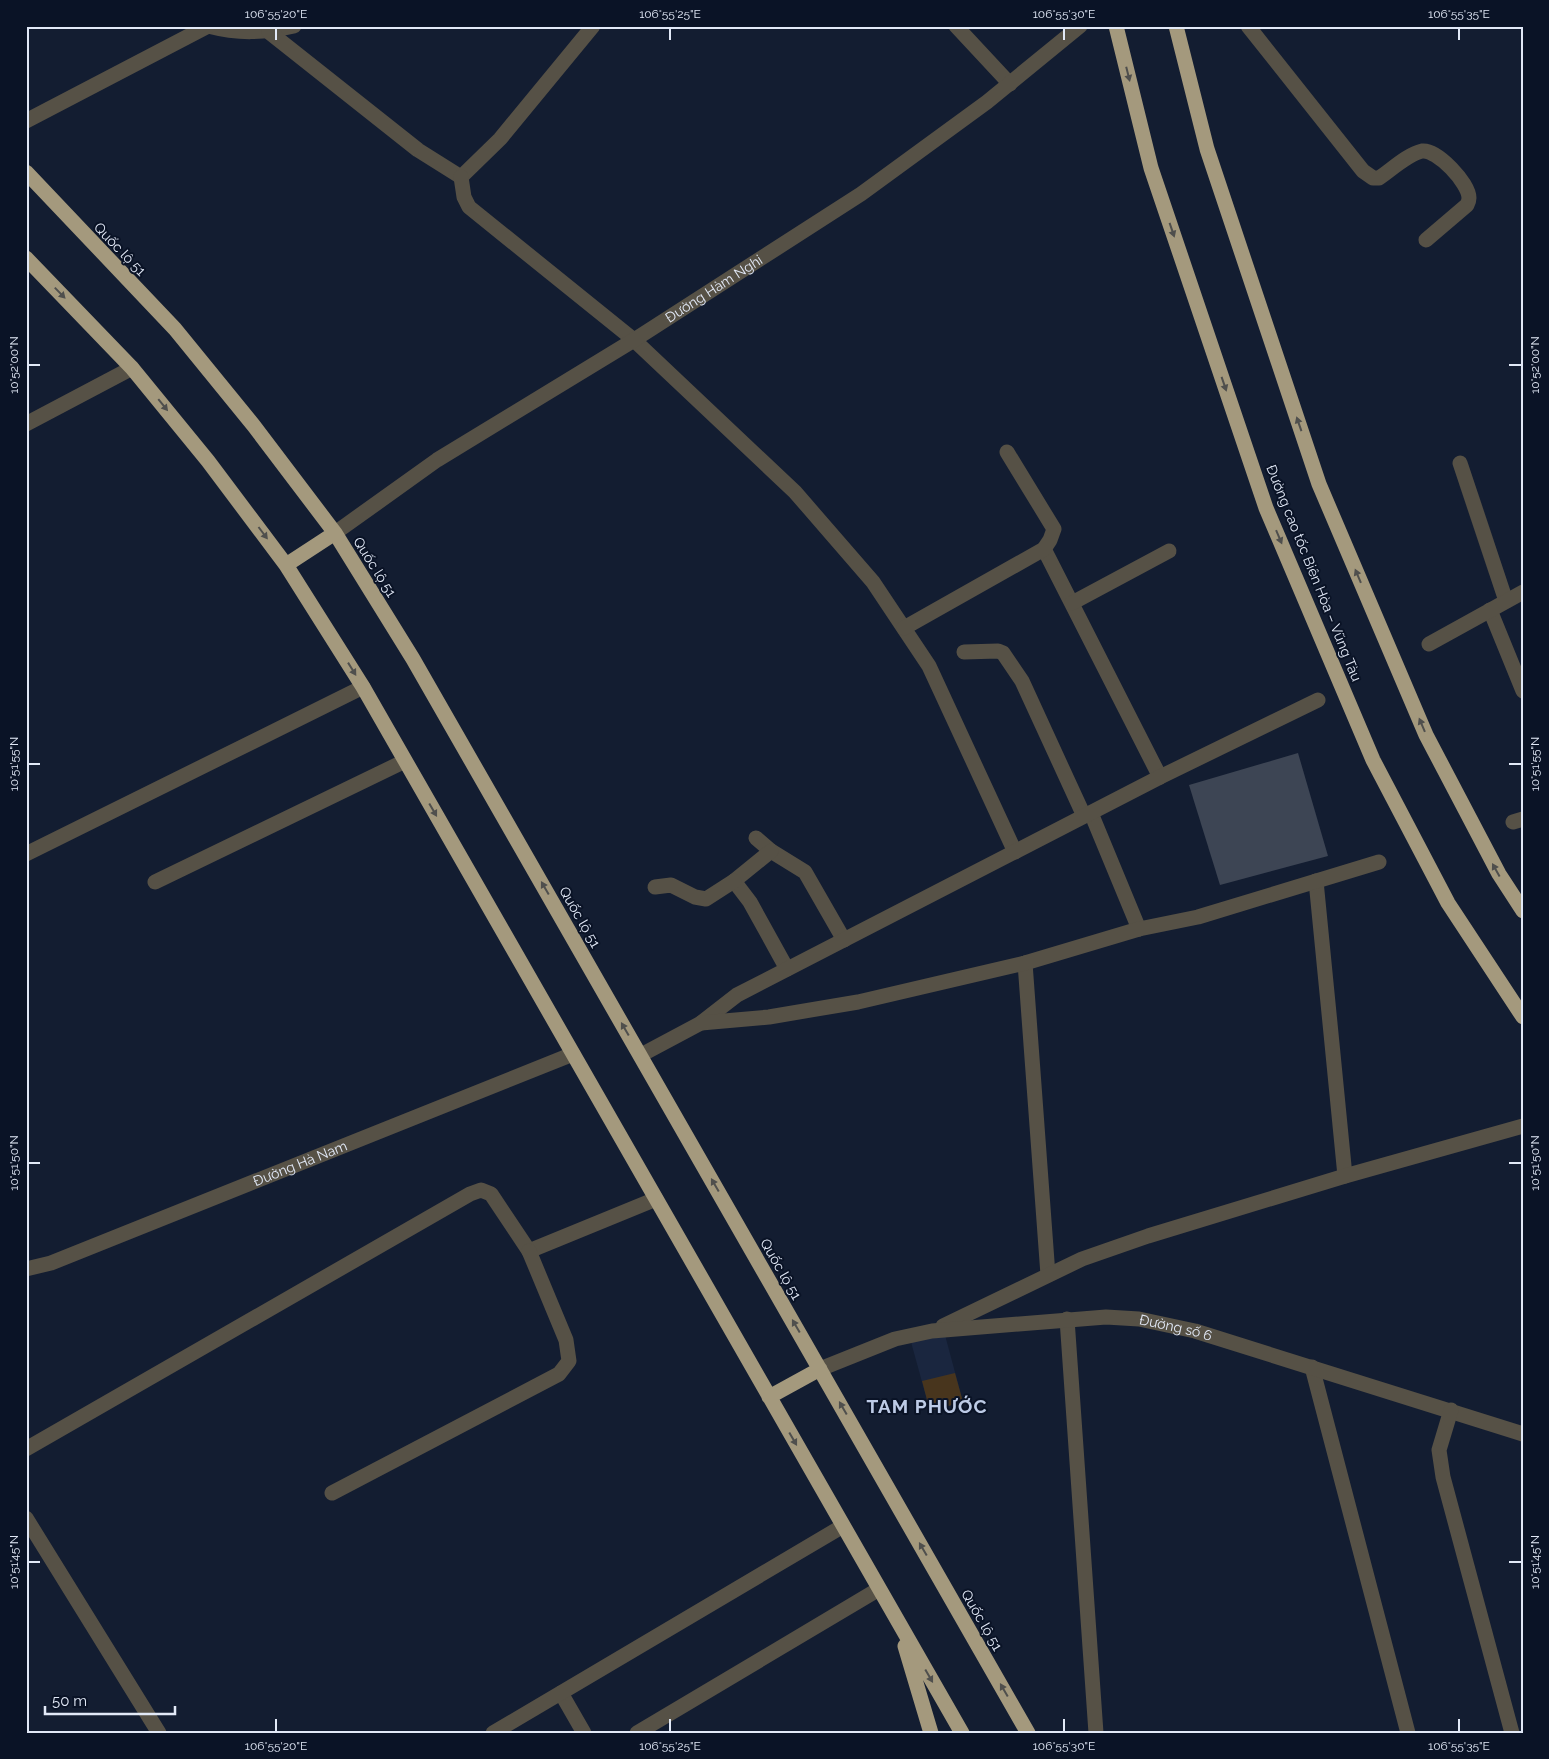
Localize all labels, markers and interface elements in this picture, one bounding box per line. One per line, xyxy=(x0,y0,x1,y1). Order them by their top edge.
text: 106°55'20"E xyxy=(245,7,307,21)
text: 106°55'25"E xyxy=(639,7,701,21)
text: 106°55'30"E xyxy=(1033,7,1095,21)
text: 106°55'35"E xyxy=(1428,7,1490,21)
one-way arrow xyxy=(1124,66,1132,81)
street label: Quốc lộ 51 xyxy=(91,219,149,279)
one-way arrow xyxy=(1169,222,1176,237)
street label: Đường Hàm Nghi xyxy=(662,252,765,326)
one-way arrow xyxy=(54,287,66,299)
text: 10°52'00"N xyxy=(7,336,21,394)
text: 10°52'00"N xyxy=(1528,336,1542,394)
one-way arrow xyxy=(1221,376,1229,391)
one-way arrow xyxy=(157,399,168,412)
one-way arrow xyxy=(1295,417,1303,432)
street label: Đường cao tốc Biên Hòa – Vũng Tàu xyxy=(1263,462,1365,684)
one-way arrow xyxy=(257,527,268,540)
one-way arrow xyxy=(1275,530,1283,544)
street label: Quốc lộ 51 xyxy=(350,534,400,600)
one-way arrow xyxy=(1354,569,1362,583)
one-way arrow xyxy=(347,663,356,676)
one-way arrow xyxy=(1418,717,1426,732)
text: 10°51'55"N xyxy=(7,737,21,791)
text: 10°51'55"N xyxy=(1528,737,1542,791)
one-way arrow xyxy=(429,803,438,816)
one-way arrow xyxy=(1492,863,1501,876)
one-way arrow xyxy=(540,881,549,895)
street label: Quốc lộ 51 xyxy=(556,884,604,950)
one-way arrow xyxy=(621,1022,630,1036)
text: 10°51'50"N xyxy=(7,1135,21,1191)
text: 10°51'50"N xyxy=(1528,1135,1542,1191)
street label: Đường Hà Nam xyxy=(251,1137,349,1189)
one-way arrow xyxy=(711,1178,719,1193)
street label: Quốc lộ 51 xyxy=(757,1236,805,1302)
street label: Đường số 6 xyxy=(1138,1311,1214,1344)
one-way arrow xyxy=(791,1320,800,1333)
district label: TAM PHƯỚC xyxy=(867,1395,987,1417)
one-way arrow xyxy=(838,1402,847,1415)
one-way arrow xyxy=(789,1432,798,1446)
text: 10°51'45"N xyxy=(7,1535,21,1589)
text: 10°51'45"N xyxy=(1528,1535,1542,1589)
one-way arrow xyxy=(919,1543,928,1556)
street label: Quốc lộ 51 xyxy=(958,1587,1006,1653)
one-way arrow xyxy=(925,1669,933,1683)
one-way arrow xyxy=(1000,1683,1008,1698)
scale bar xyxy=(45,1684,175,1716)
text: 50 m xyxy=(52,1692,87,1710)
text: 106°55'20"E xyxy=(245,1739,307,1753)
text: 106°55'25"E xyxy=(639,1739,701,1753)
text: 106°55'30"E xyxy=(1033,1739,1095,1753)
text: 106°55'35"E xyxy=(1428,1739,1490,1753)

